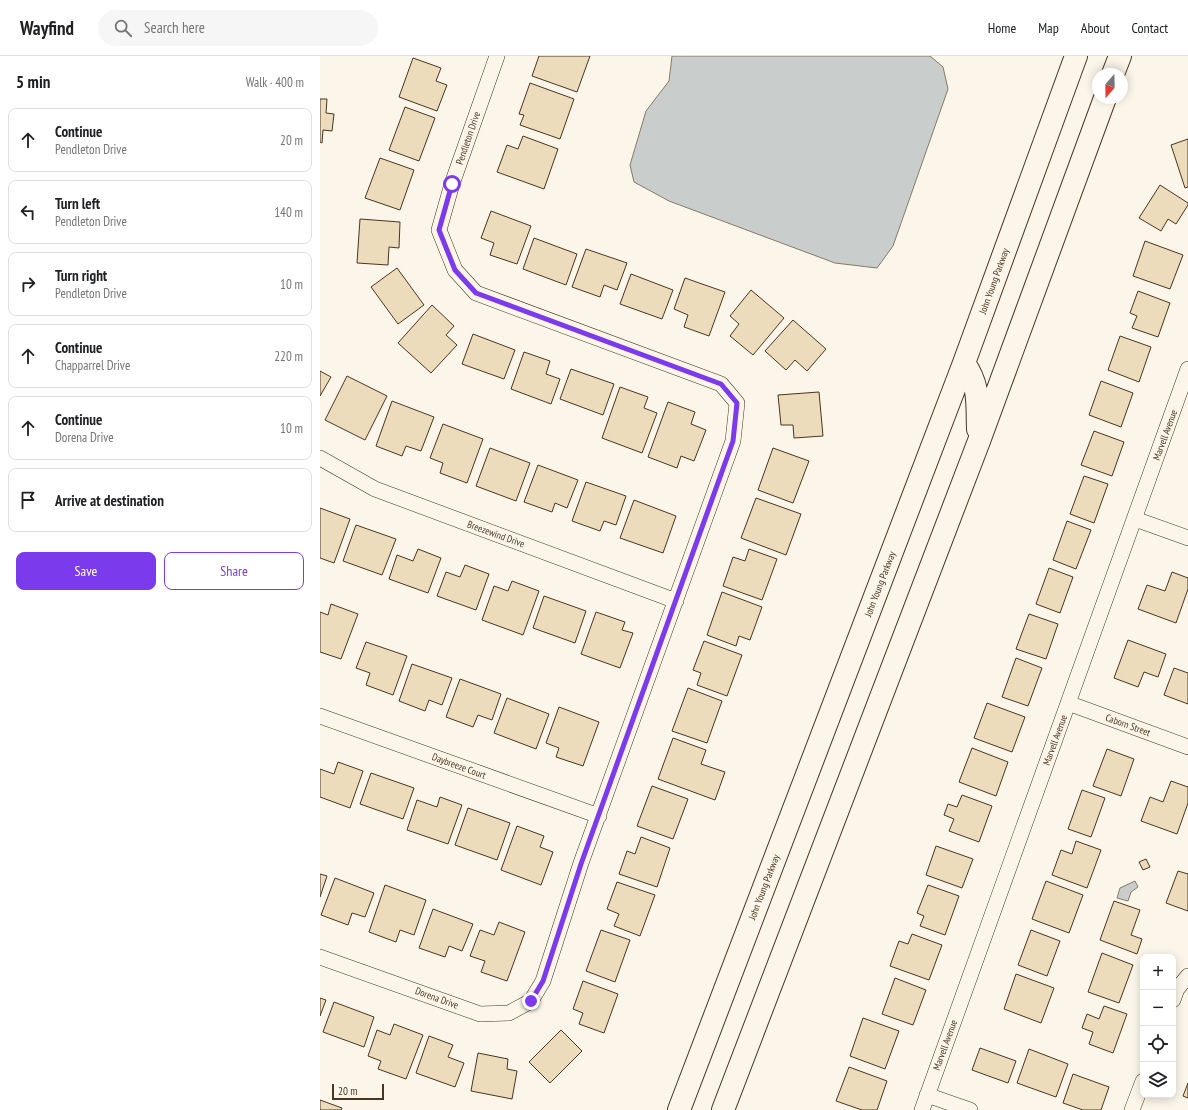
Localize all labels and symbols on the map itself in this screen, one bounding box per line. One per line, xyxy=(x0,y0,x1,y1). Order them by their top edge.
north arrow xyxy=(1092,68,1128,104)
street label: Pendleton Drive xyxy=(453,110,483,166)
route start xyxy=(443,175,461,193)
street label: John Young Parkway xyxy=(976,246,1012,317)
street label: Marvell Avenue xyxy=(1150,408,1180,462)
street label: Breezewind Drive xyxy=(466,518,526,550)
street label: John Young Parkway xyxy=(861,549,899,620)
street label: Caborn Street xyxy=(1104,711,1153,739)
street label: Marvell Avenue xyxy=(1040,713,1070,767)
street label: Daybreeze Court xyxy=(430,750,488,782)
street label: John Young Parkway xyxy=(745,852,783,923)
street label: Dorena Drive xyxy=(414,984,460,1012)
route end xyxy=(522,992,540,1010)
street label: Marvell Avenue xyxy=(930,1018,960,1072)
scale bar xyxy=(332,1082,384,1101)

